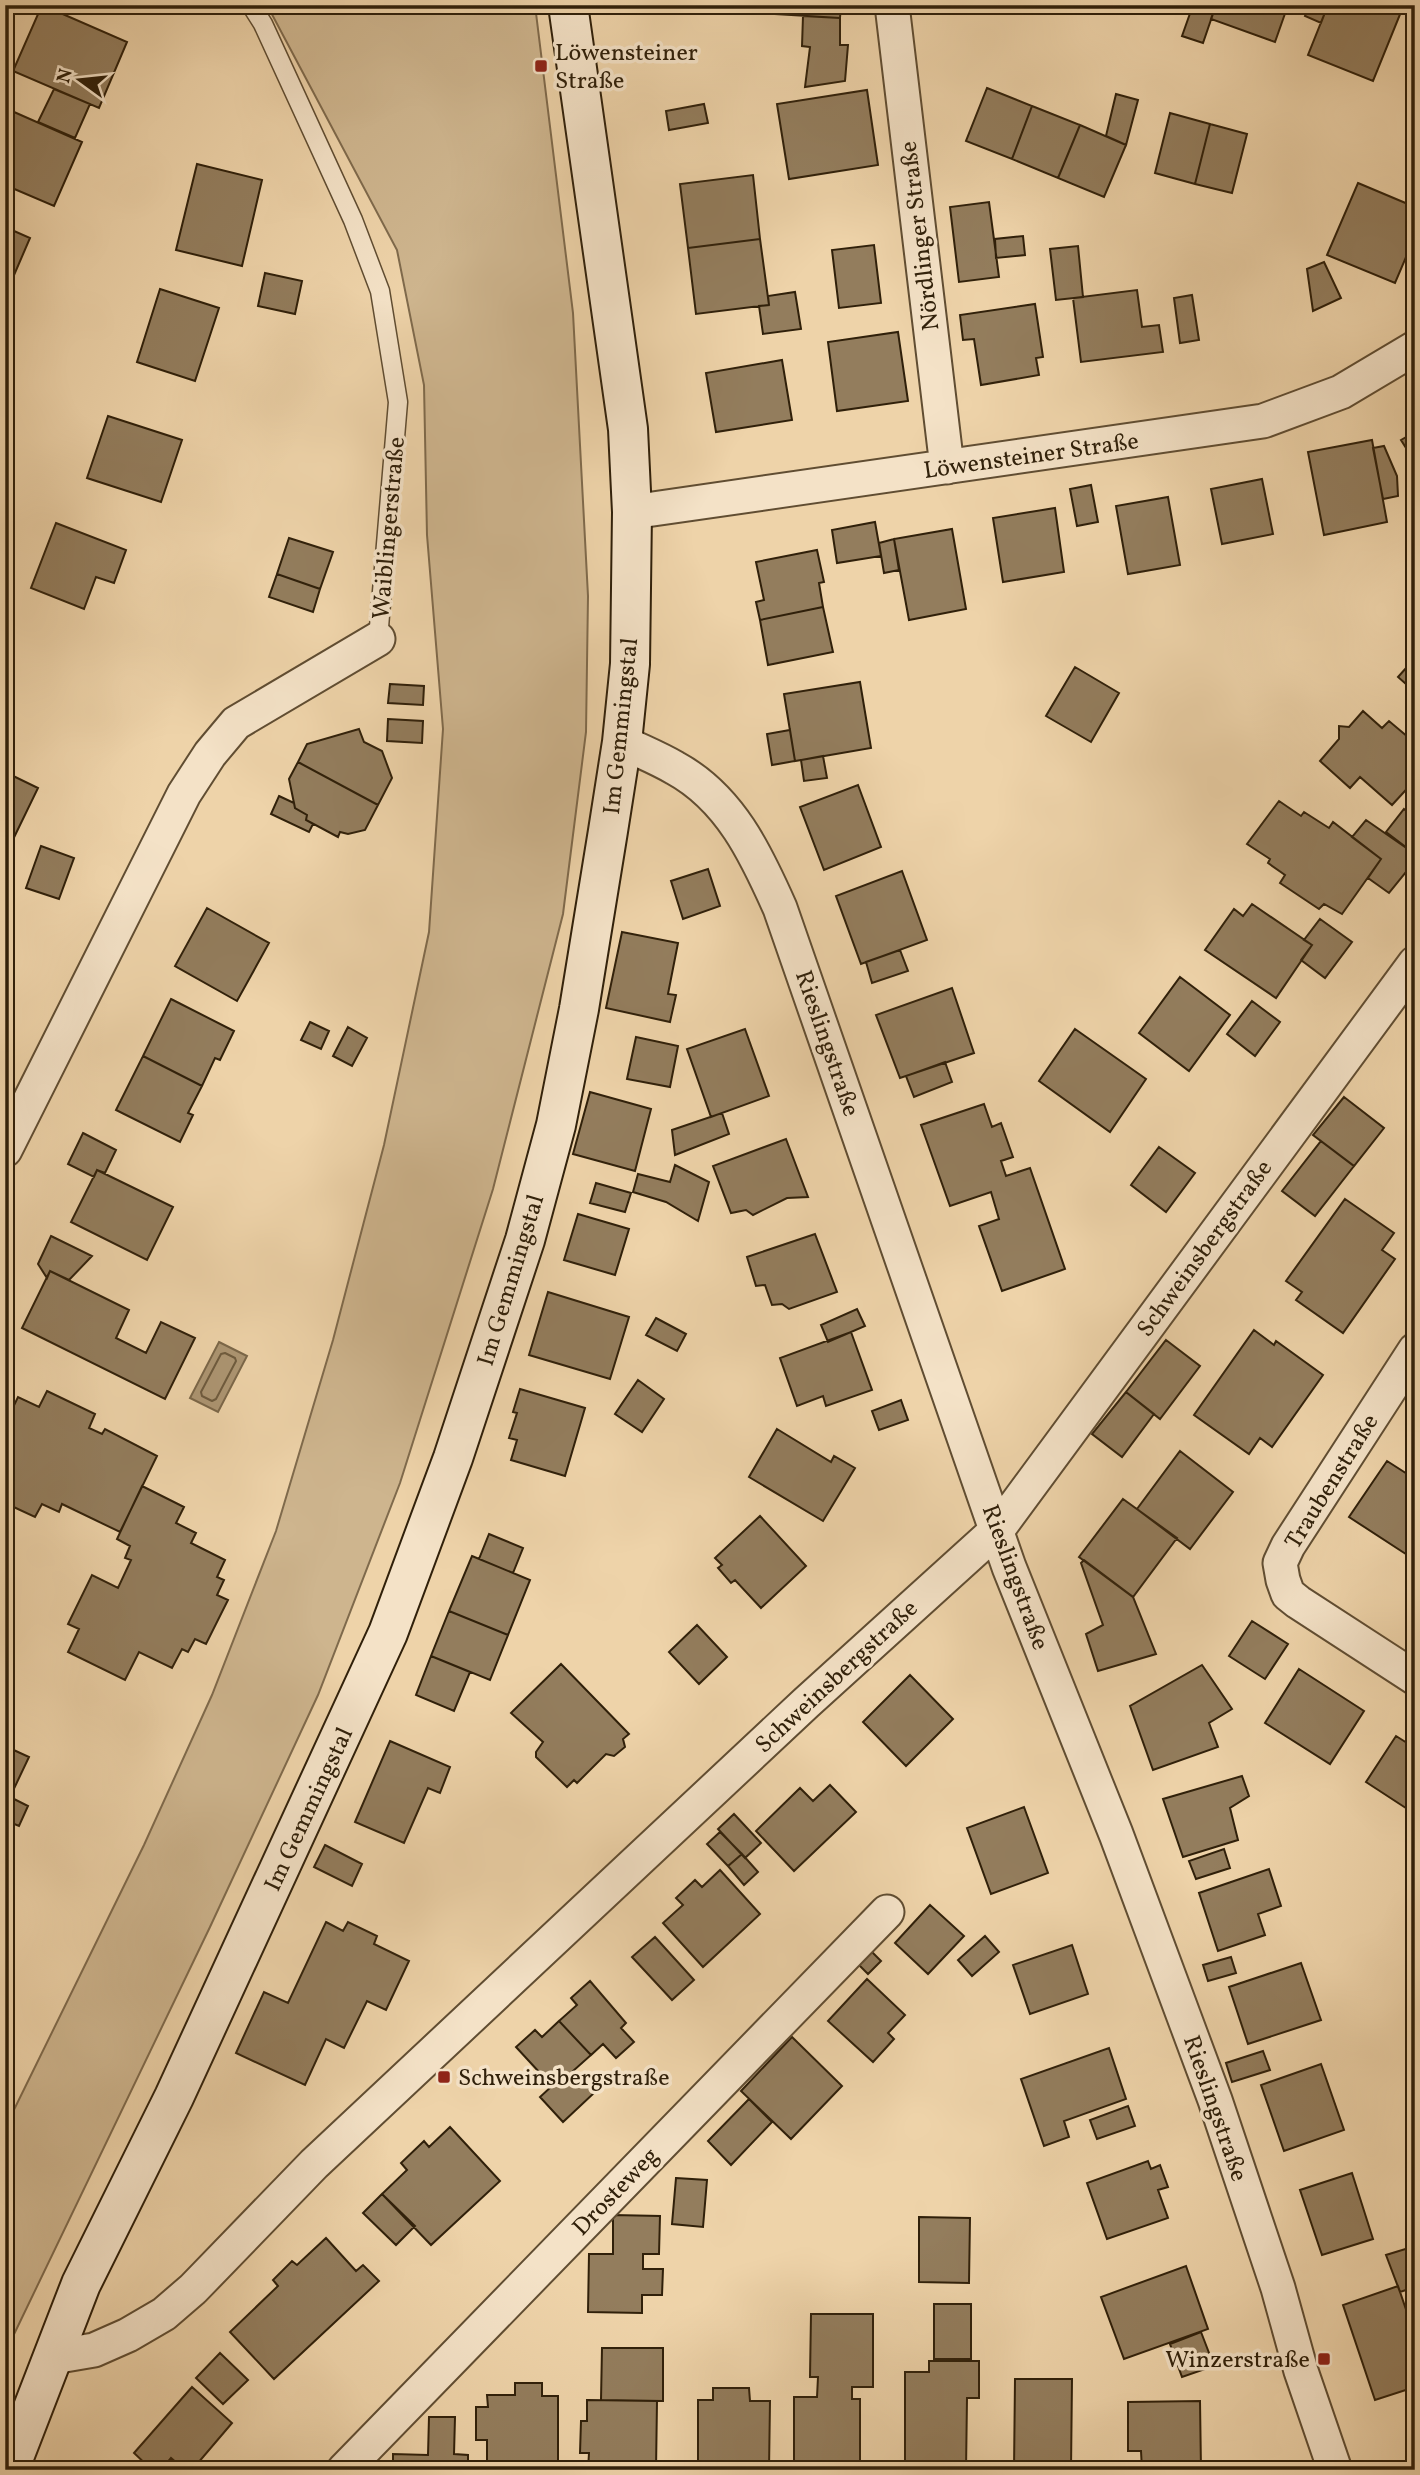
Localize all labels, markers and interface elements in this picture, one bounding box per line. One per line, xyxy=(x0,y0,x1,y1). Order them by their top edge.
place label: Löwensteiner Straße xyxy=(555,37,698,99)
north arrow xyxy=(46,46,116,116)
marker: Löwensteiner Straße xyxy=(533,58,549,74)
text: N xyxy=(51,66,80,86)
street label: Nördlinger Straße xyxy=(892,139,949,333)
street label: Löwensteiner Straße xyxy=(921,425,1141,489)
street label: Waiblingerstraße xyxy=(365,435,415,621)
street label: Im Gemmingstal xyxy=(596,636,648,816)
street label: Rieslingstraße xyxy=(785,966,867,1121)
street label: Schweinsbergstraße xyxy=(1130,1154,1282,1345)
street label: Im Gemmingstal xyxy=(470,1191,554,1370)
street label: Traubenstraße xyxy=(1278,1408,1388,1556)
street label: Rieslingstraße xyxy=(972,1500,1056,1655)
street label: Schweinsbergstraße xyxy=(748,1593,926,1762)
street label: Im Gemmingstal xyxy=(257,1722,363,1897)
street label: Rieslingstraße xyxy=(1173,2031,1255,2186)
place label: Schweinsbergstraße xyxy=(458,2062,670,2096)
marker: Schweinsbergstraße xyxy=(436,2069,452,2085)
street label: Drosteweg xyxy=(565,2140,668,2244)
place label: Winzerstraße xyxy=(1165,2344,1310,2378)
marker: Winzerstraße xyxy=(1316,2351,1332,2367)

